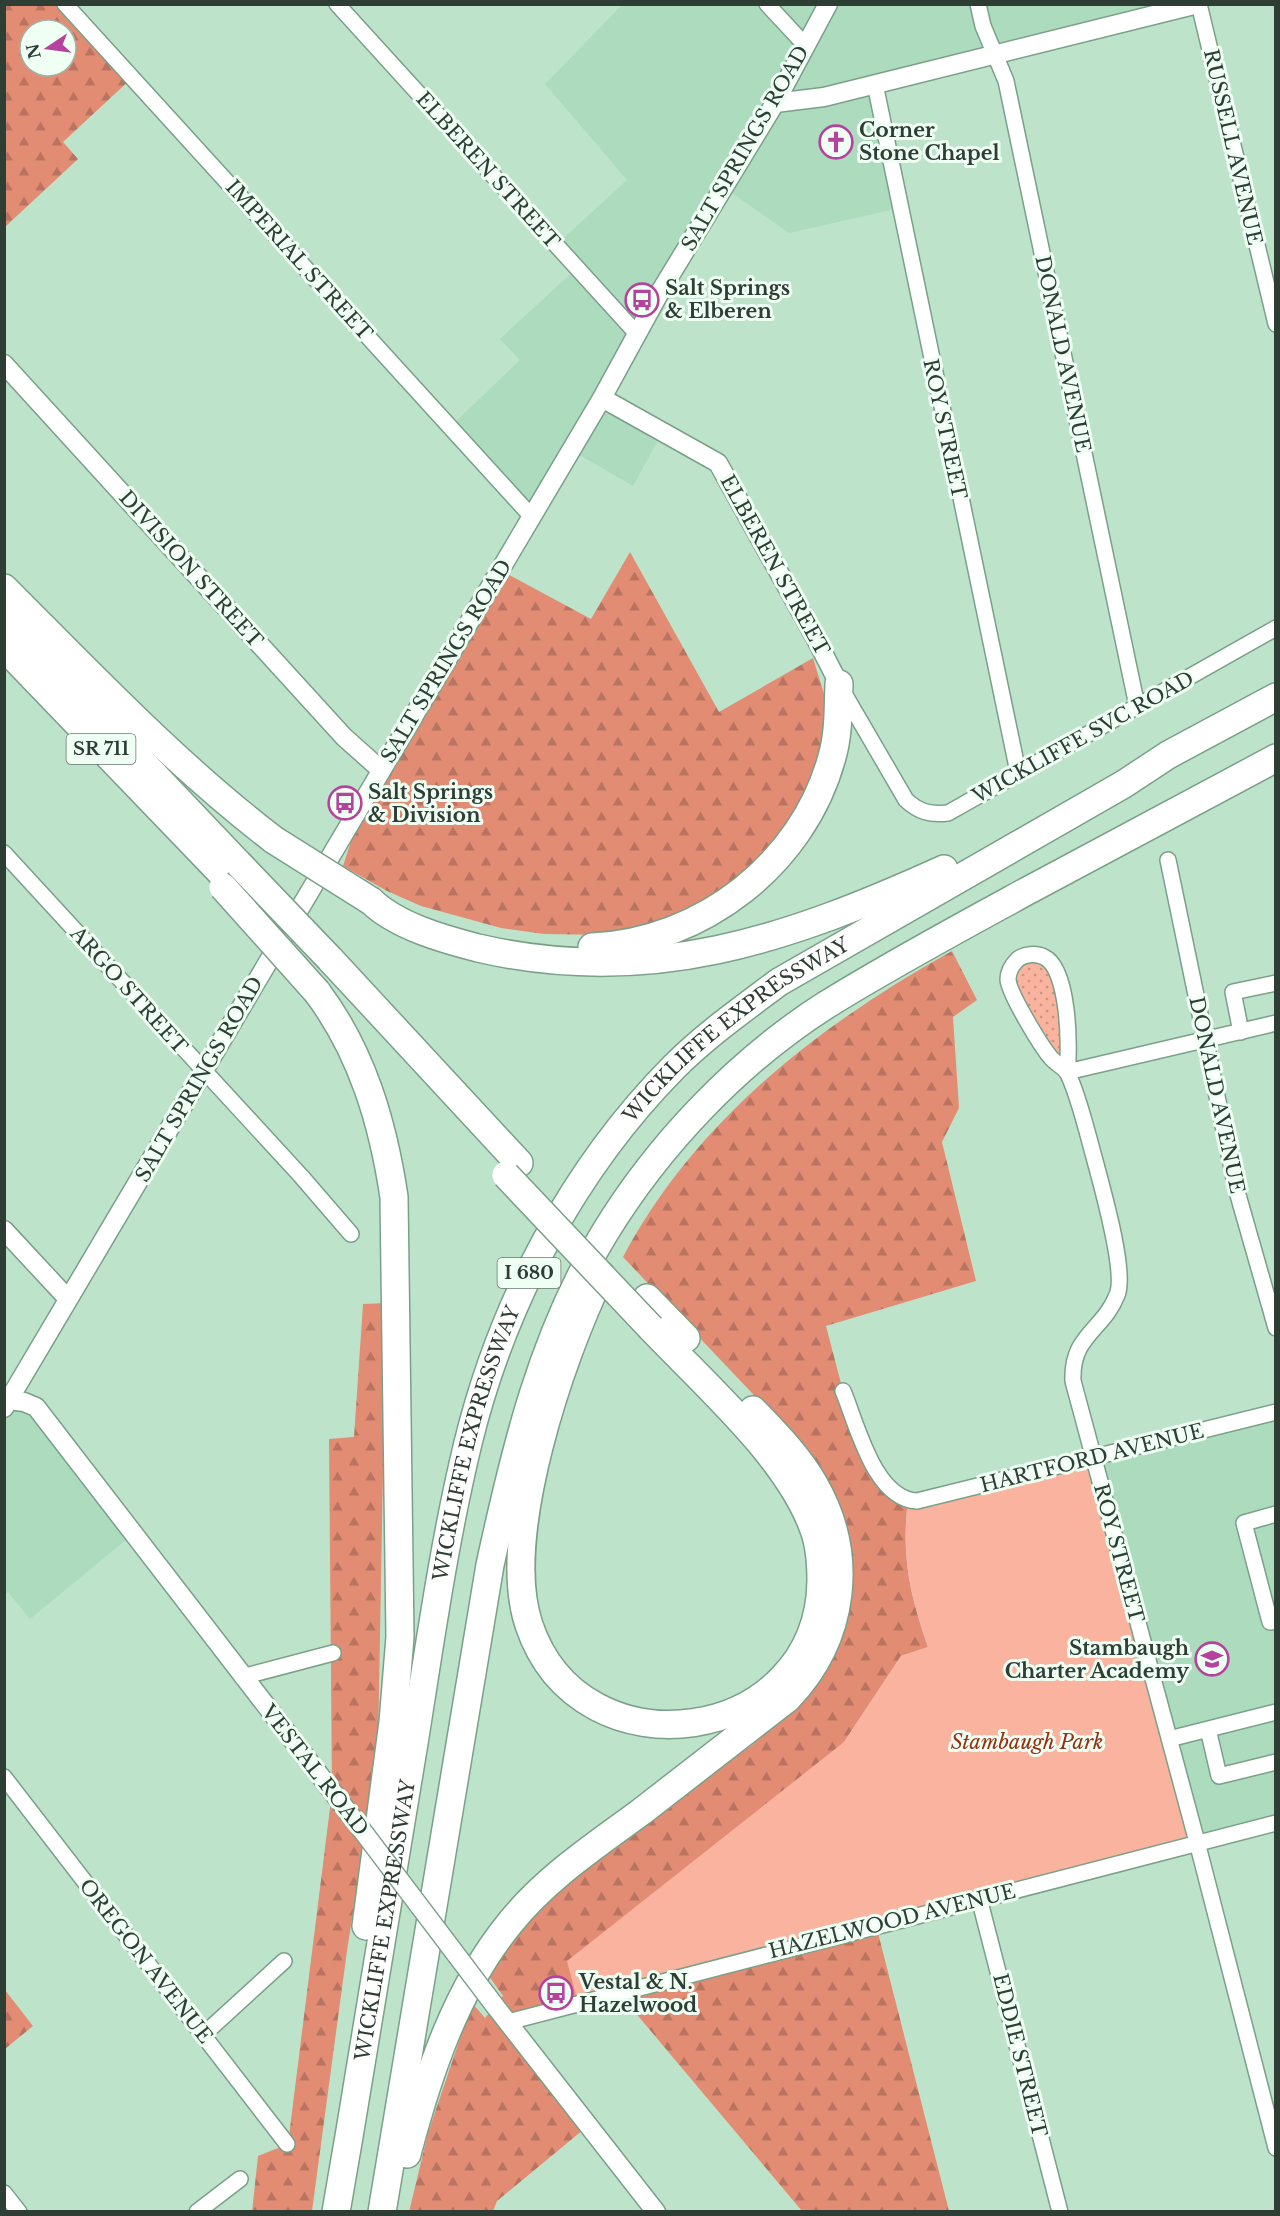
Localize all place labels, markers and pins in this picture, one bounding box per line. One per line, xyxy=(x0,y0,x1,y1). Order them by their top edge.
place label: Corner Stone Chapel xyxy=(859,118,1000,165)
church icon: Corner Stone Chapel xyxy=(818,124,854,160)
place label: Salt Springs & Elberen xyxy=(665,276,790,323)
bus stop icon: Salt Springs & Elberen xyxy=(624,282,660,318)
place label: Salt Springs & Division xyxy=(368,780,493,827)
bus stop icon: Salt Springs & Division xyxy=(327,785,363,821)
place label: Stambaugh Charter Academy xyxy=(1005,1636,1190,1683)
school or university icon: Stambaugh Charter Academy xyxy=(1194,1641,1230,1677)
place label: Vestal & N. Hazelwood xyxy=(578,1970,697,2017)
bus stop icon: Vestal & N. Hazelwood xyxy=(538,1975,574,2011)

